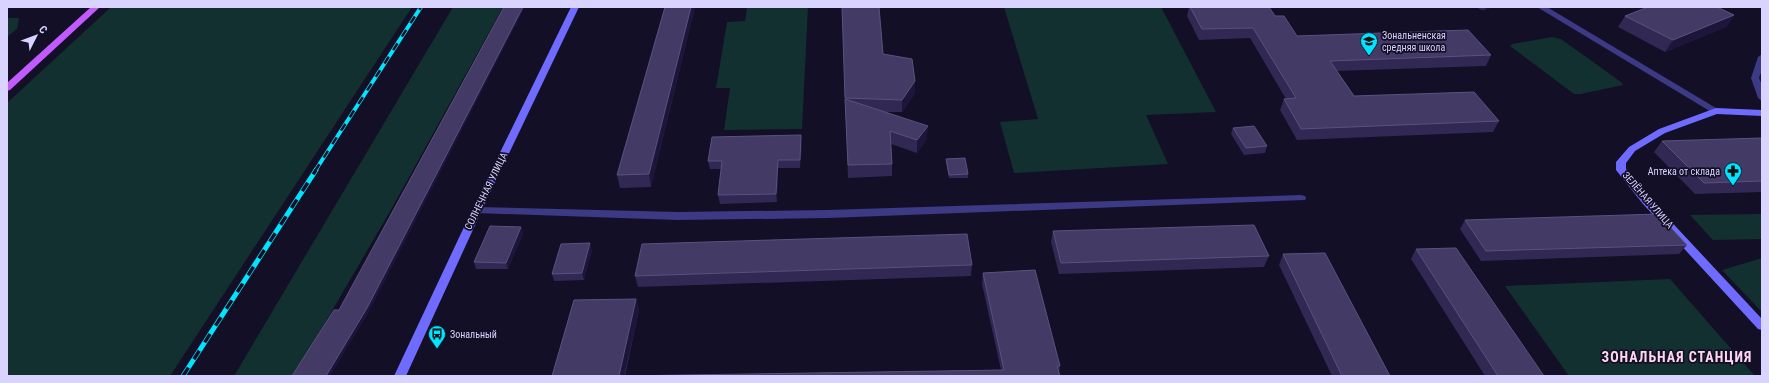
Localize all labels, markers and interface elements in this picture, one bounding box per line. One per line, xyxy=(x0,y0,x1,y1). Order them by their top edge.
north arrow xyxy=(16,16,56,56)
text: С xyxy=(36,23,50,36)
place label: Зональненская средняя школа xyxy=(1382,30,1446,53)
school or university icon: Зональненская средняя школа xyxy=(1359,31,1379,56)
street label: СОЛНЕЧНАЯ УЛИЦА xyxy=(462,150,510,231)
pharmacy icon: Аптека от склада xyxy=(1723,161,1743,186)
place label: Аптека от склада xyxy=(1648,166,1720,177)
street label: ЗЕЛЁНАЯ УЛИЦА xyxy=(1621,169,1676,231)
bus stop icon: Зональный xyxy=(427,324,447,349)
place label: Зональный xyxy=(450,329,497,340)
district label: ЗОНАЛЬНАЯ СТАНЦИЯ xyxy=(1602,349,1752,365)

